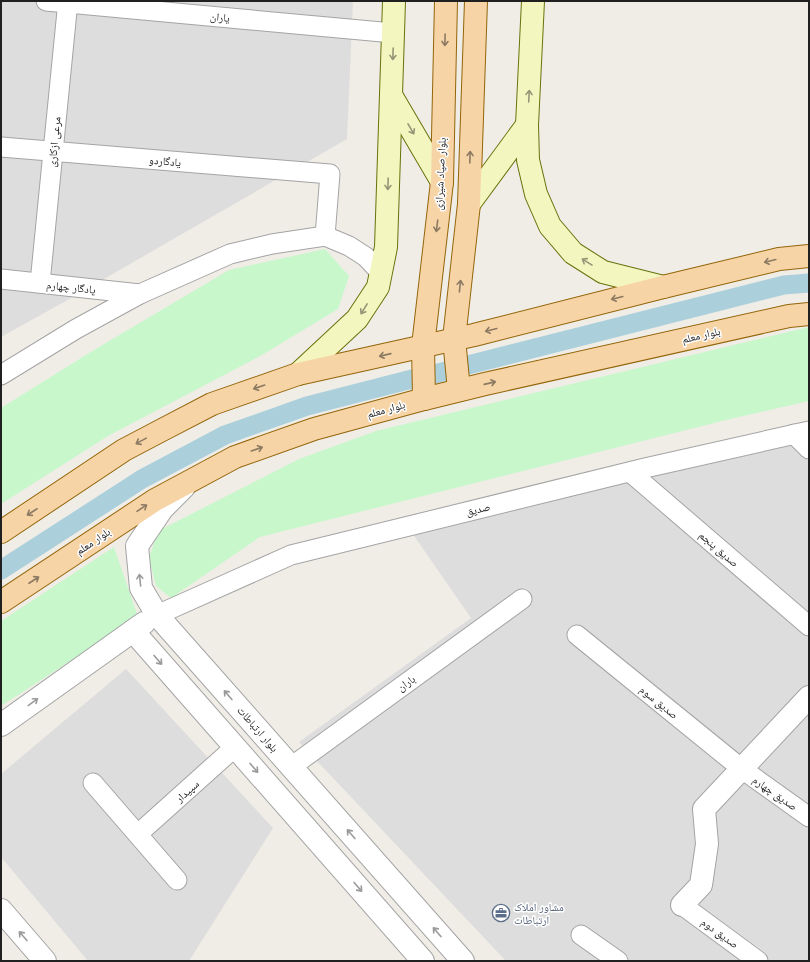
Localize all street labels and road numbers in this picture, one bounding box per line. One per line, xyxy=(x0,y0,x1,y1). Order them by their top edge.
street label: یاران xyxy=(209,9,231,25)
street label: مرعی ازکاری xyxy=(44,116,64,168)
street label: بلوار صیاد شیرازی xyxy=(431,137,449,211)
street label: یادگار‌دو xyxy=(148,153,182,169)
street label: یادگار چهارم xyxy=(46,277,97,297)
street label: بلوار معلم xyxy=(680,324,722,347)
street label: بلوار معلم xyxy=(365,397,407,422)
street label: صدیق xyxy=(464,499,492,519)
street label: بلوار معلم xyxy=(73,524,114,559)
street label: صدیق پنجم xyxy=(696,528,742,571)
street label: باران xyxy=(394,672,418,694)
street label: صدیق سوم xyxy=(637,682,681,722)
street label: بلوار ارتباطات xyxy=(234,703,282,755)
street label: صدیق چهارم xyxy=(750,773,800,813)
street label: سپیدار xyxy=(171,777,202,806)
street label: صدیق دوم xyxy=(699,915,741,951)

